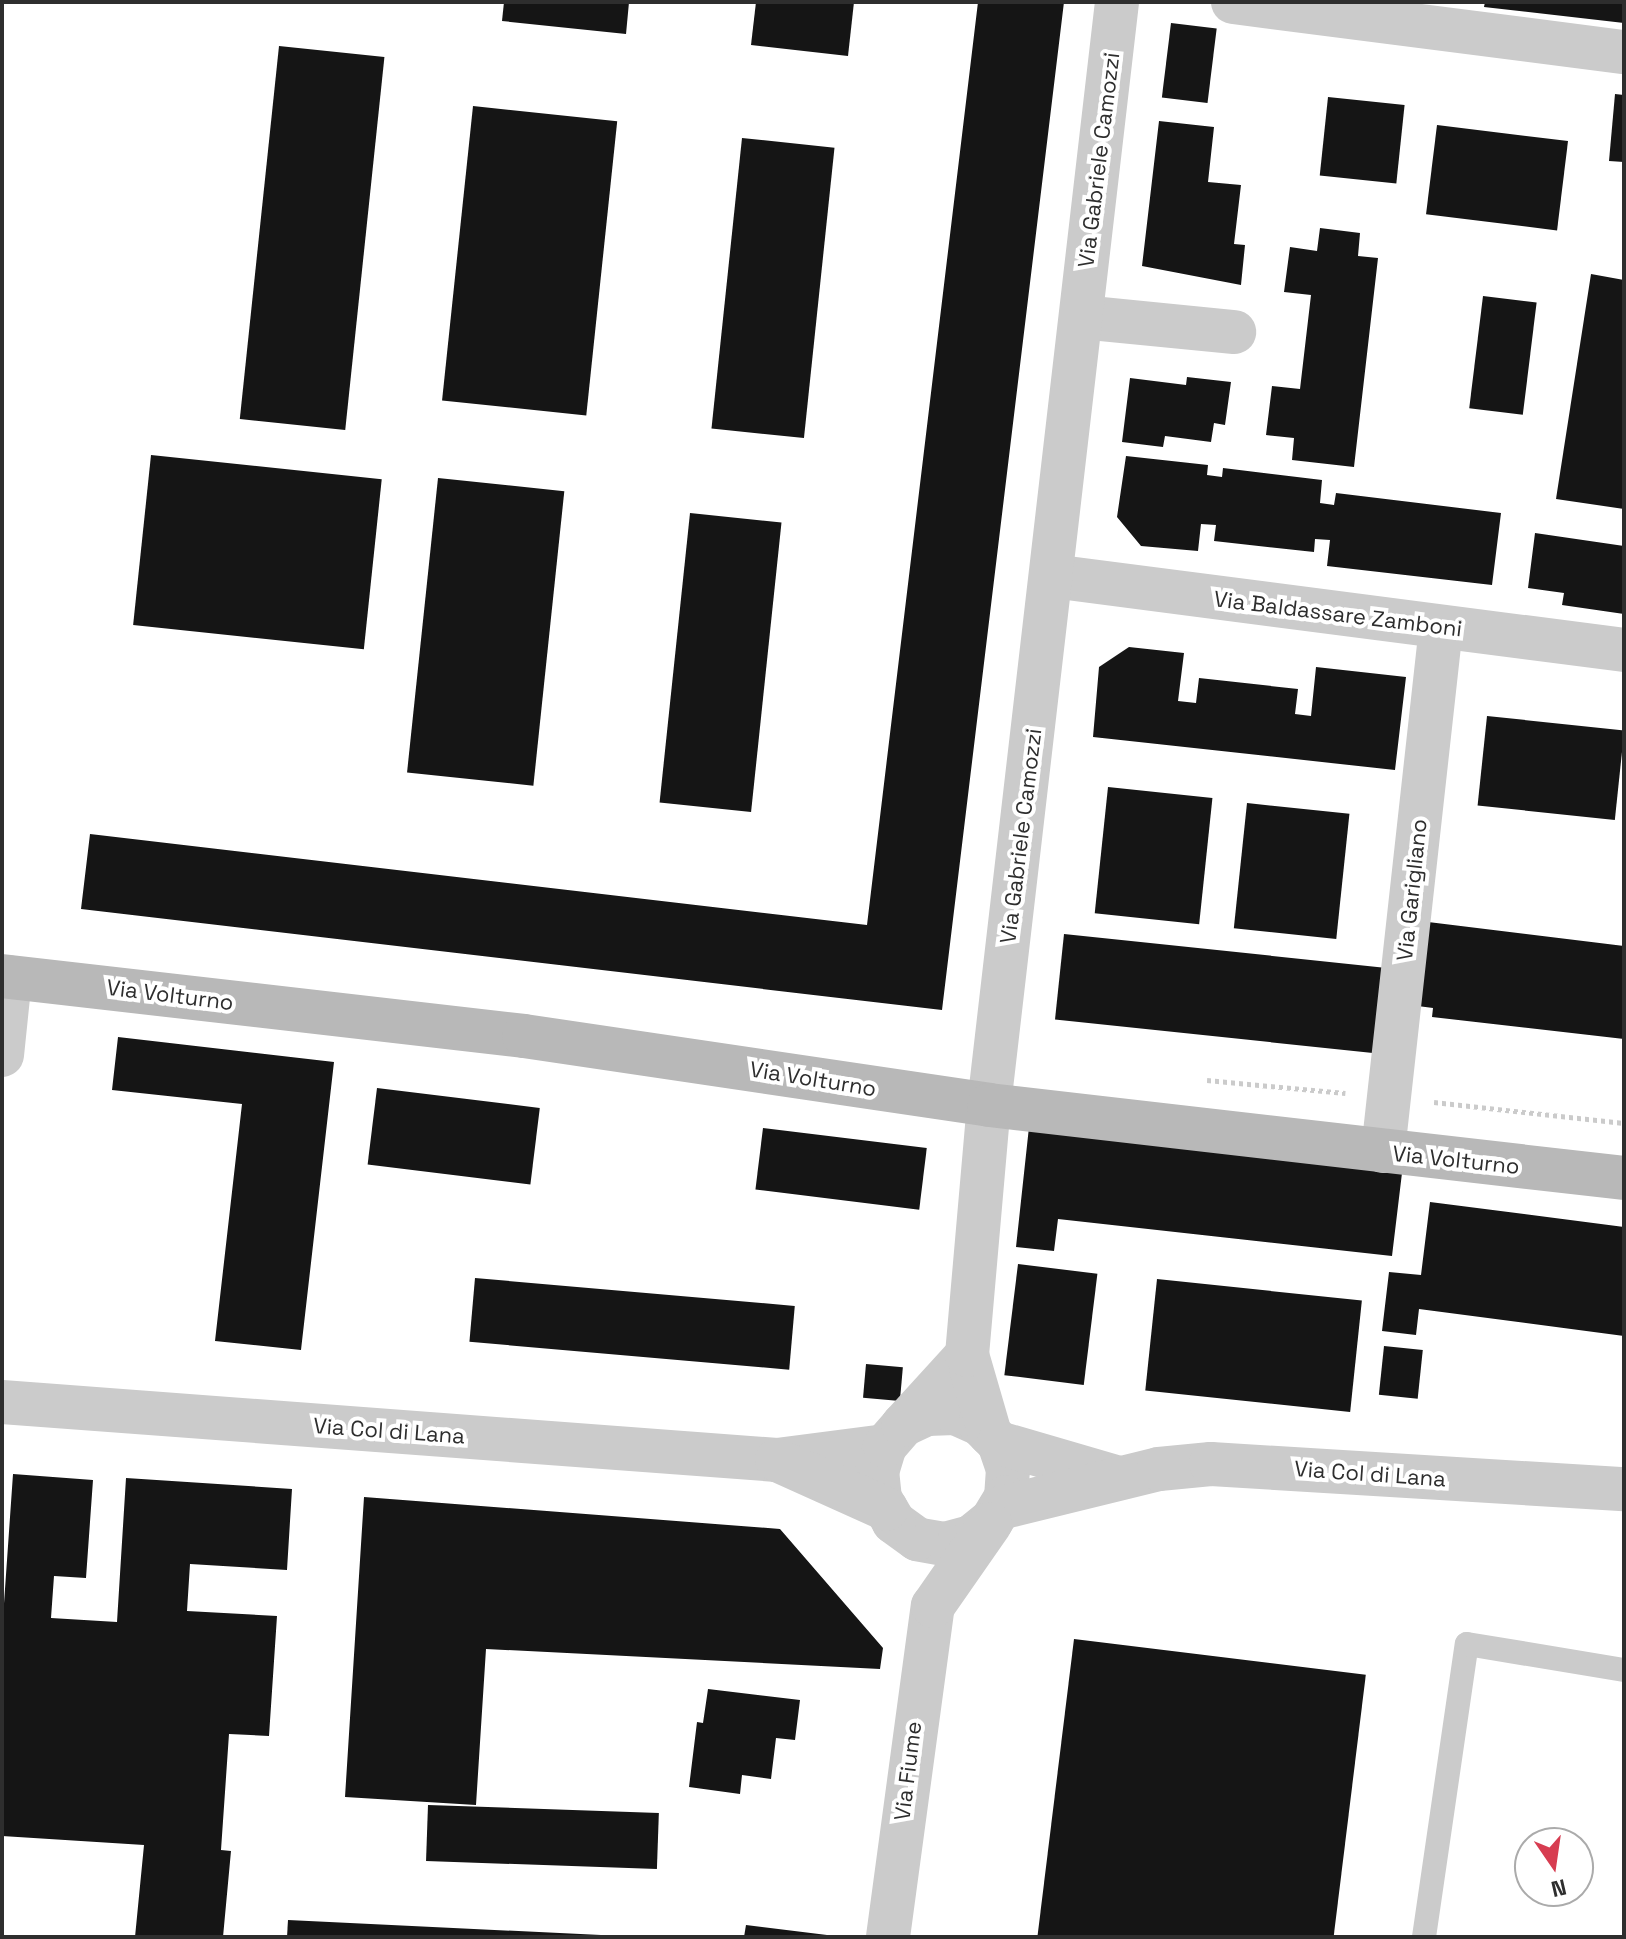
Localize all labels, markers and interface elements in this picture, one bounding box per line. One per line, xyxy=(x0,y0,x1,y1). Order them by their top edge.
street label: Via Gabriele Camozzi xyxy=(1073,51,1125,269)
street label: Via Baldassare Zamboni xyxy=(1212,586,1464,642)
street label: Via Gabriele Camozzi xyxy=(995,727,1047,945)
street label: Via Garigliano xyxy=(1391,818,1433,962)
street label: Via Volturno xyxy=(105,974,235,1016)
street label: Via Volturno xyxy=(748,1056,878,1102)
street label: Via Volturno xyxy=(1391,1140,1521,1180)
street label: Via Col di Lana xyxy=(312,1413,466,1449)
street label: Via Col di Lana xyxy=(1293,1456,1447,1492)
street label: Via Fiume xyxy=(889,1720,927,1822)
north arrow xyxy=(1514,1827,1594,1907)
text: N xyxy=(1549,1873,1569,1904)

